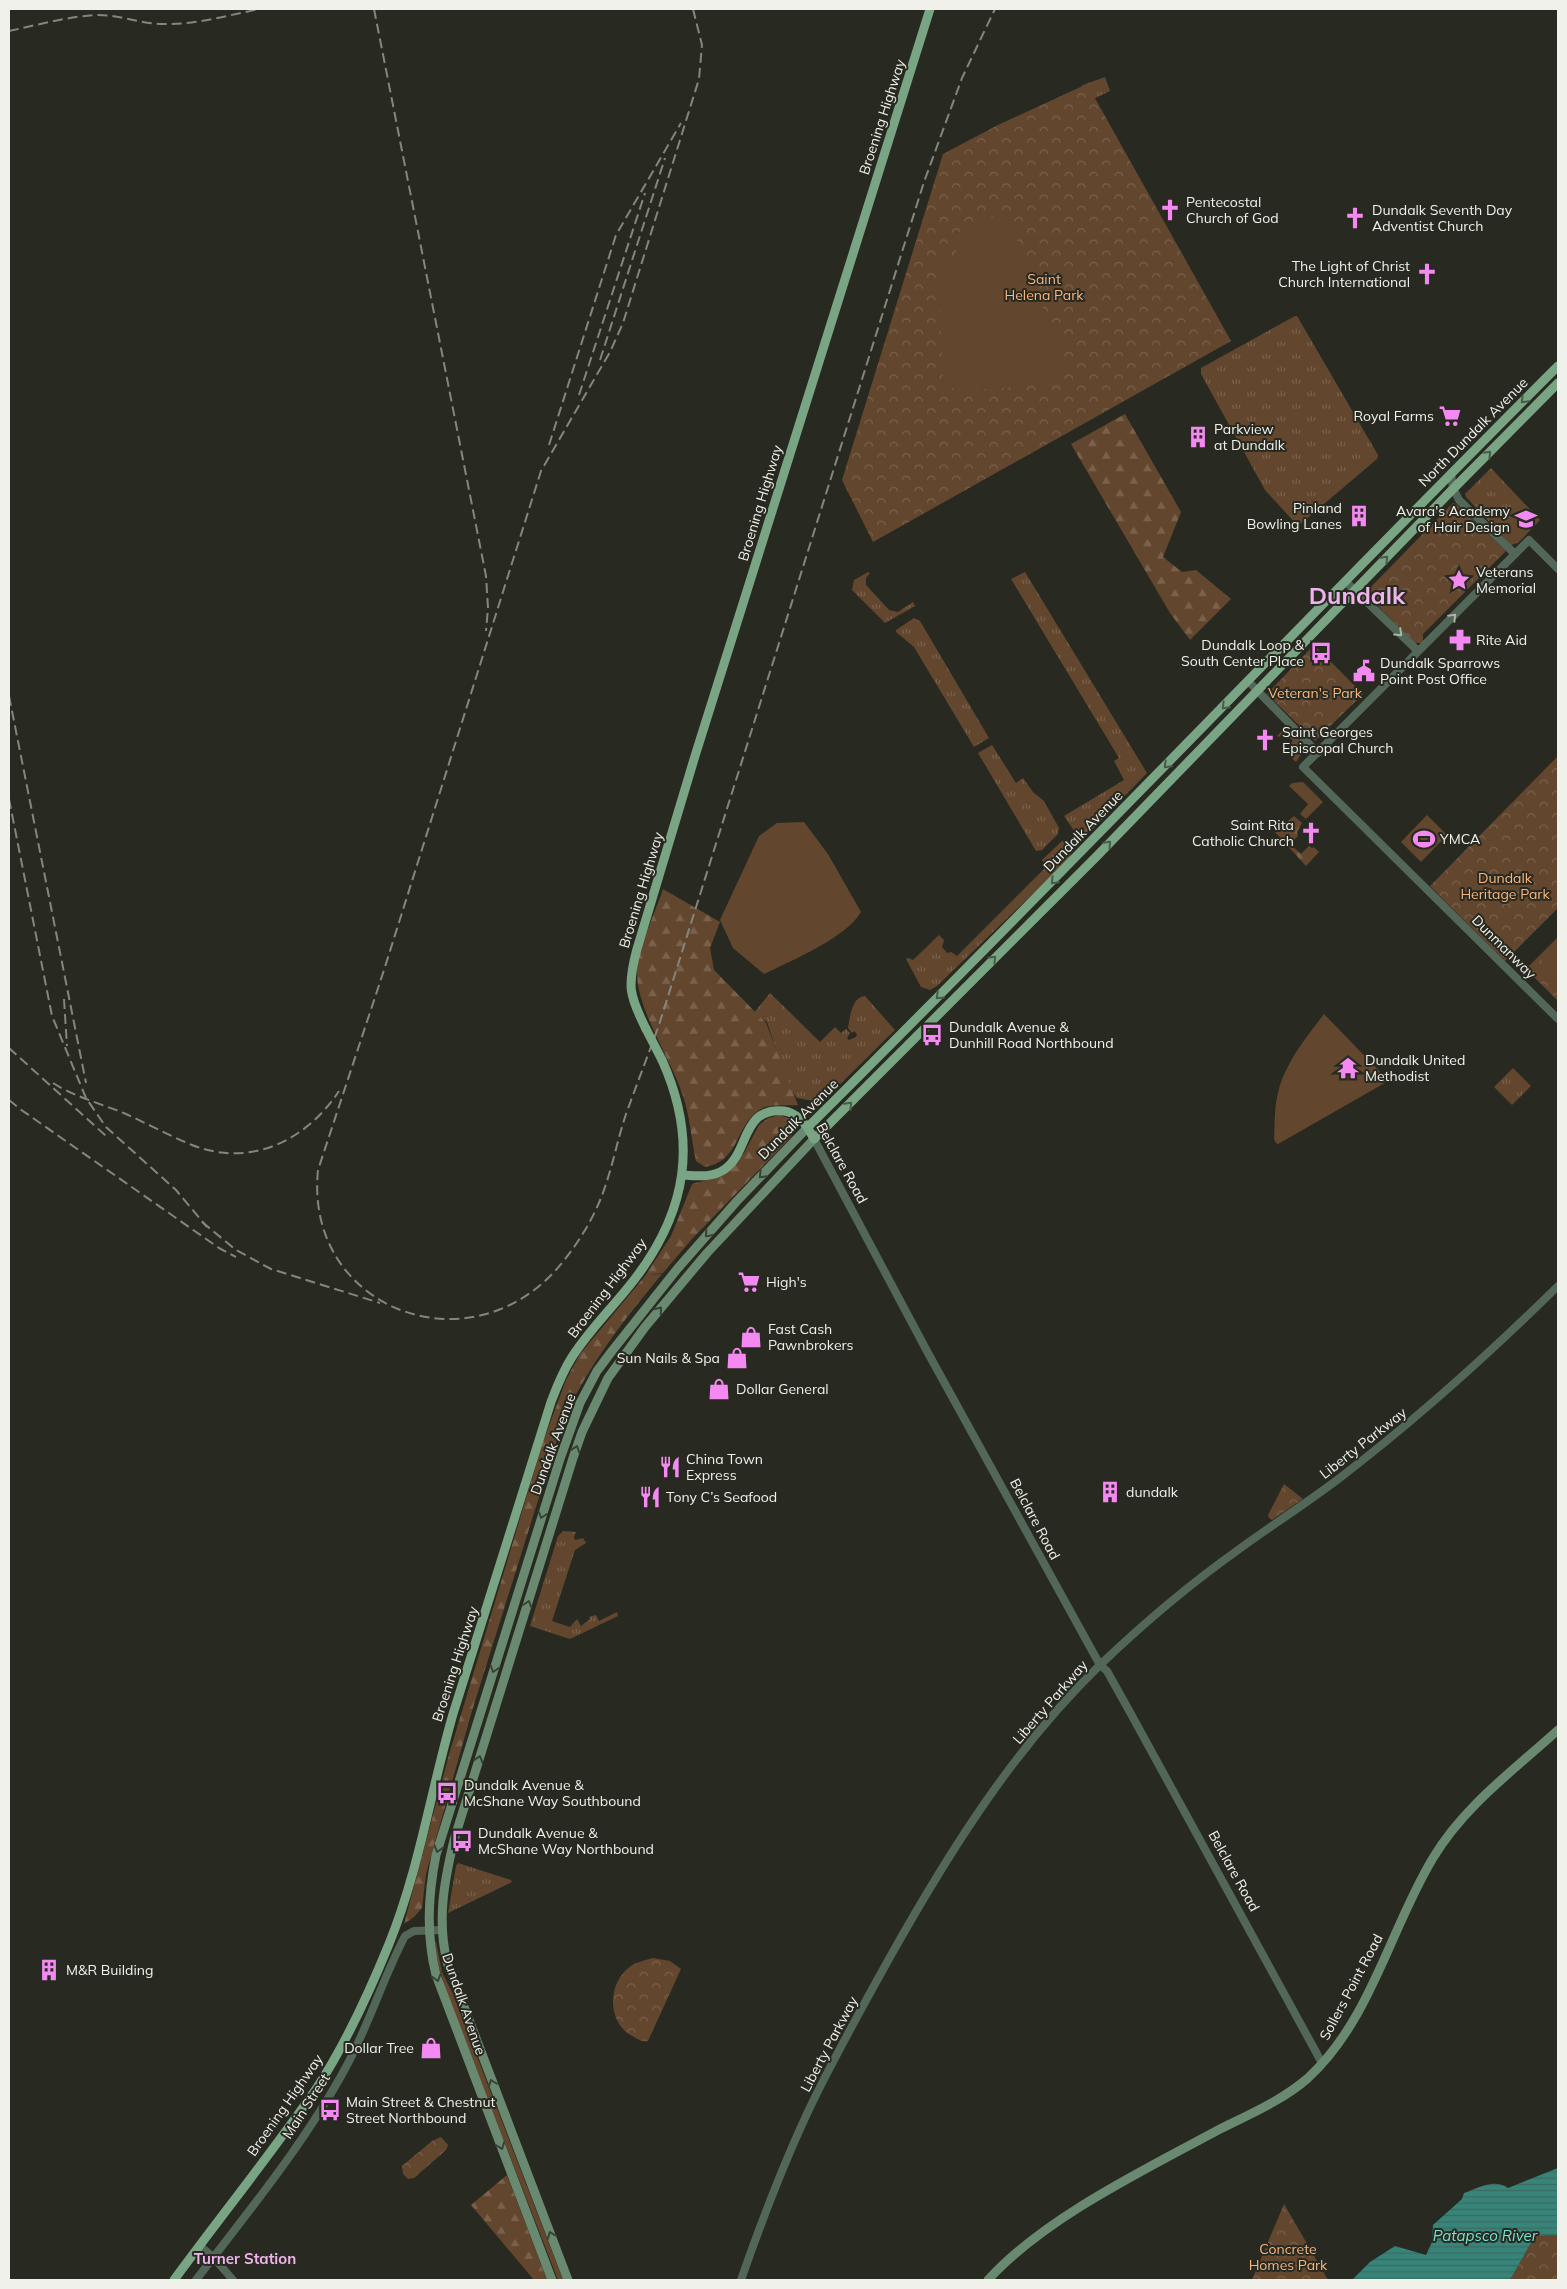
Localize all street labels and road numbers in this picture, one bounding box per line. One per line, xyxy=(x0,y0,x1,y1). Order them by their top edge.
street label: Broening Highway xyxy=(855,56,909,177)
street label: North Dundalk Avenue xyxy=(1415,374,1531,490)
street label: Broening Highway xyxy=(734,442,786,563)
street label: Dundalk Avenue xyxy=(1040,786,1126,876)
street label: Broening Highway xyxy=(615,829,667,950)
street label: Dunmanway xyxy=(1468,911,1540,983)
street label: Dundalk Avenue xyxy=(754,1075,842,1163)
street label: Belclare Road xyxy=(812,1119,872,1207)
street label: Broening Highway xyxy=(564,1234,651,1341)
street label: Dundalk Avenue xyxy=(526,1391,580,1497)
street label: Liberty Parkway xyxy=(1316,1403,1411,1483)
street label: Belclare Road xyxy=(1006,1475,1064,1563)
street label: Broening Highway xyxy=(428,1603,482,1724)
street label: Liberty Parkway xyxy=(1009,1656,1092,1748)
street label: Belclare Road xyxy=(1204,1827,1264,1915)
street label: Sollers Point Road xyxy=(1315,1931,1387,2043)
street label: Dundalk Avenue xyxy=(438,1951,490,2057)
street label: Liberty Parkway xyxy=(796,1993,862,2095)
street label: Broening Highway xyxy=(243,2050,327,2159)
street label: Main Street xyxy=(278,2070,334,2142)

